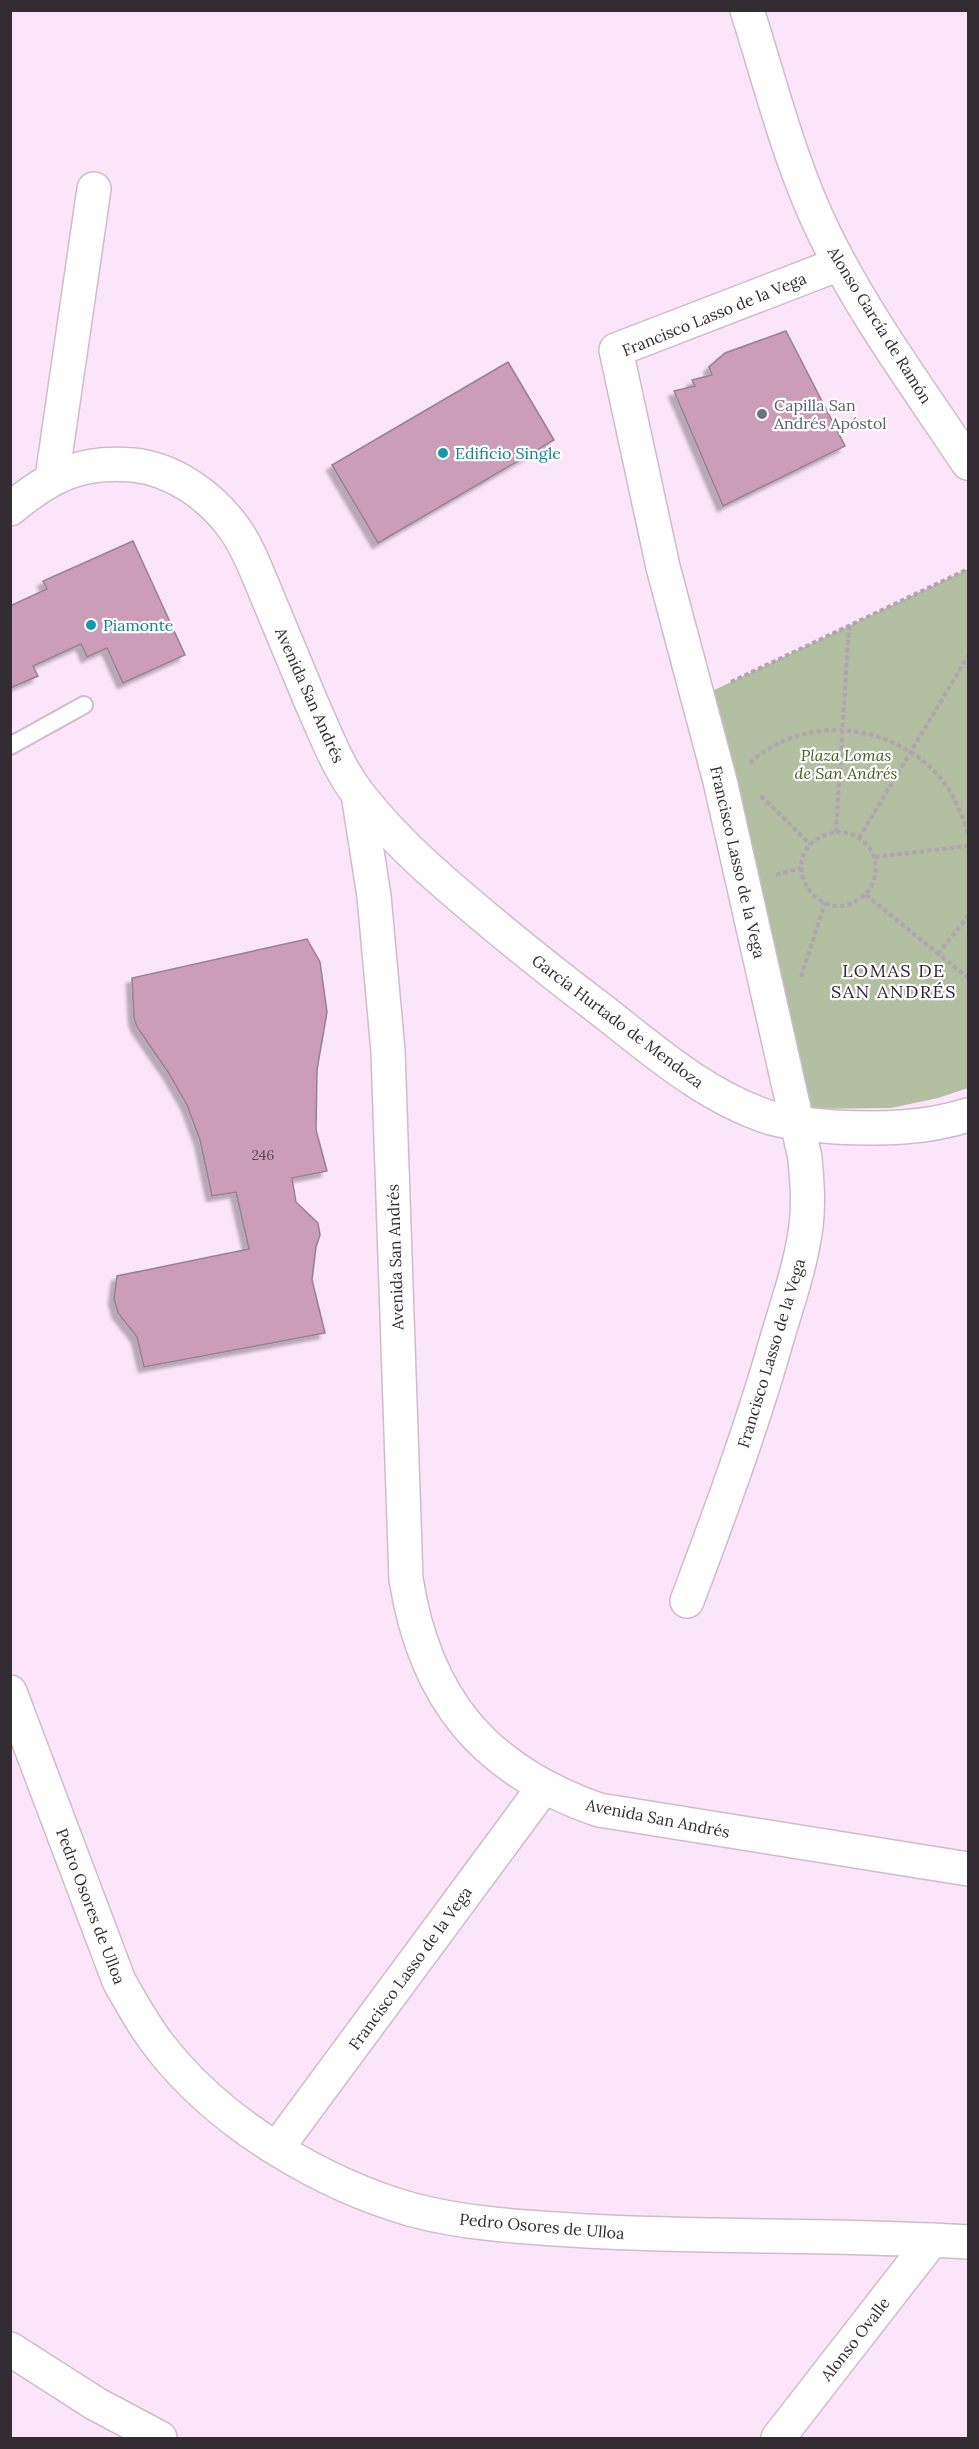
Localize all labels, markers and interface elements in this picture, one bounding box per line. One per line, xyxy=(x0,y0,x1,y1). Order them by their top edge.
street label: Alonso García de Ramón xyxy=(823,242,937,407)
street label: Francisco Lasso de la Vega xyxy=(619,268,809,360)
place label: Capilla San Andrés Apóstol xyxy=(773,395,887,433)
marker: Capilla San Andrés Apóstol xyxy=(755,407,769,421)
place label: Edificio Single xyxy=(455,443,561,463)
marker: Edificio Single xyxy=(436,446,450,460)
place label: Piamonte xyxy=(103,615,174,635)
marker: Piamonte xyxy=(84,618,98,632)
street label: Avenida San Andrés xyxy=(271,623,349,766)
park label: Plaza Lomas de San Andrés xyxy=(795,745,898,783)
street label: Francisco Lasso de la Vega xyxy=(706,764,770,960)
street label: García Hurtado de Mendoza xyxy=(528,950,708,1092)
district label: LOMAS DE SAN ANDRÉS xyxy=(831,959,957,1003)
house number: 246 xyxy=(252,1146,274,1164)
street label: Avenida San Andrés xyxy=(382,1184,408,1331)
street label: Francisco Lasso de la Vega xyxy=(733,1256,809,1450)
street label: Avenida San Andrés xyxy=(583,1794,732,1842)
street label: Pedro Osores de Ulloa xyxy=(52,1825,130,1987)
street label: Francisco Lasso de la Vega xyxy=(344,1882,476,2054)
street label: Pedro Osores de Ulloa xyxy=(459,2209,625,2243)
street label: Alonso Ovalle xyxy=(816,2293,894,2386)

